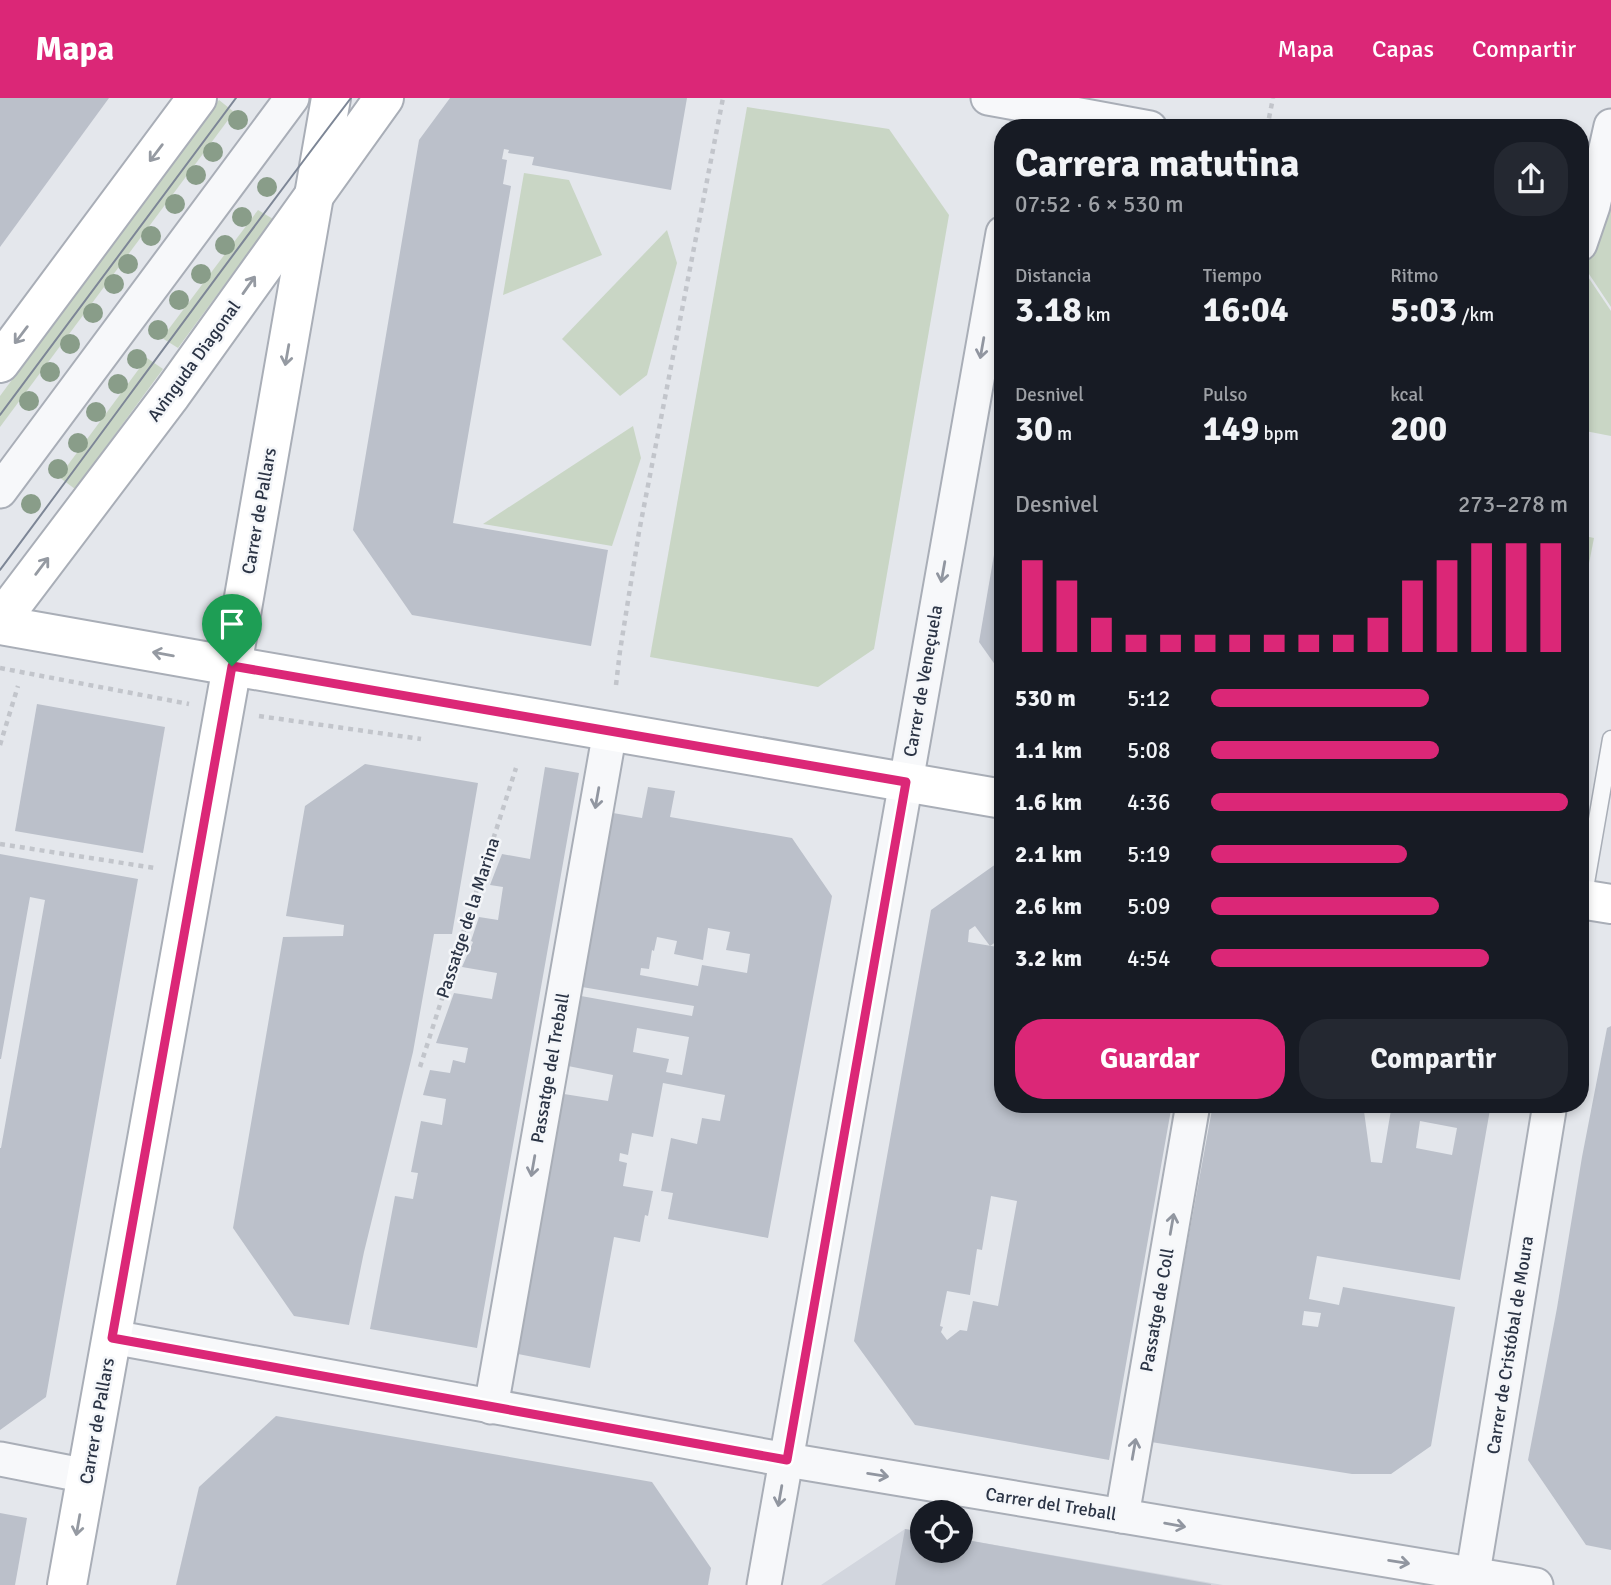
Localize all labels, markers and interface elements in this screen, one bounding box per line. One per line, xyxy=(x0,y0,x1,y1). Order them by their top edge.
text: Mapa xyxy=(35,29,114,70)
text: Mapa xyxy=(1278,34,1334,64)
text: Capas xyxy=(1372,34,1434,64)
text: Compartir xyxy=(1472,34,1576,64)
text: Carrera matutina xyxy=(1015,140,1300,187)
button: share xyxy=(1494,142,1568,216)
one-way arrow xyxy=(149,143,163,162)
text: 07:52 · 6 × 530 m xyxy=(1015,190,1184,219)
text: Distancia xyxy=(1015,264,1091,288)
text: Tiempo xyxy=(1203,264,1262,288)
text: Ritmo xyxy=(1390,264,1438,288)
one-way arrow xyxy=(242,276,256,295)
text: 3.18 xyxy=(1015,288,1082,331)
text: 16:04 xyxy=(1203,288,1289,331)
text: 5:03 xyxy=(1390,288,1457,331)
street label: Avinguda Diagonal xyxy=(143,296,245,426)
text: km xyxy=(1082,303,1111,327)
text: /km xyxy=(1457,303,1494,327)
one-way arrow xyxy=(13,326,28,344)
one-way arrow xyxy=(975,336,988,359)
one-way arrow xyxy=(279,343,293,366)
text: Desnivel xyxy=(1015,383,1084,407)
text: Pulso xyxy=(1203,383,1247,407)
text: kcal xyxy=(1390,383,1424,407)
text: 30 xyxy=(1015,407,1053,450)
text: 149 xyxy=(1203,407,1259,450)
text: 200 xyxy=(1390,407,1447,450)
text: m xyxy=(1053,422,1072,446)
text: bpm xyxy=(1259,422,1299,446)
street label: Carrer de Pallars xyxy=(237,446,281,576)
text: Desnivel xyxy=(1015,490,1098,519)
text: 273–278 m xyxy=(1458,490,1568,519)
one-way arrow xyxy=(34,558,49,576)
one-way arrow xyxy=(936,560,949,583)
pin xyxy=(202,594,262,666)
street label: Carrer de Veneçuela xyxy=(899,603,947,759)
icon: arrive xyxy=(213,605,251,643)
one-way arrow xyxy=(152,647,175,660)
text: 530 m xyxy=(1015,684,1076,713)
text: 5:12 xyxy=(1127,684,1170,713)
text: 1.1 km xyxy=(1015,736,1082,765)
text: 5:08 xyxy=(1127,736,1170,765)
one-way arrow xyxy=(590,786,603,809)
text: 1.6 km xyxy=(1015,788,1082,817)
text: 4:36 xyxy=(1127,788,1170,817)
street label: Passatge de la Marina xyxy=(432,835,504,1001)
text: 2.1 km xyxy=(1015,840,1082,869)
text: 5:19 xyxy=(1127,840,1170,869)
text: 2.6 km xyxy=(1015,892,1082,921)
text: 5:09 xyxy=(1127,892,1170,921)
text: 3.2 km xyxy=(1015,944,1082,973)
text: 4:54 xyxy=(1127,944,1170,973)
street label: Passatge del Treball xyxy=(526,991,574,1145)
button: Guardar xyxy=(1015,1019,1285,1099)
button: Compartir xyxy=(1299,1019,1568,1099)
one-way arrow xyxy=(525,1155,539,1177)
one-way arrow xyxy=(1166,1214,1179,1236)
street label: Carrer de Cristóbal de Moura xyxy=(1482,1234,1538,1456)
street label: Passatge de Coll xyxy=(1135,1246,1179,1374)
street label: Carrer de Pallars xyxy=(75,1356,119,1486)
one-way arrow xyxy=(1127,1438,1141,1461)
one-way arrow xyxy=(866,1469,889,1483)
street label: Carrer del Treball xyxy=(984,1483,1118,1525)
one-way arrow xyxy=(773,1484,786,1507)
map controls xyxy=(910,1500,973,1563)
button: locate xyxy=(910,1500,973,1563)
one-way arrow xyxy=(70,1513,84,1536)
one-way arrow xyxy=(1163,1519,1186,1532)
one-way arrow xyxy=(1387,1556,1410,1569)

